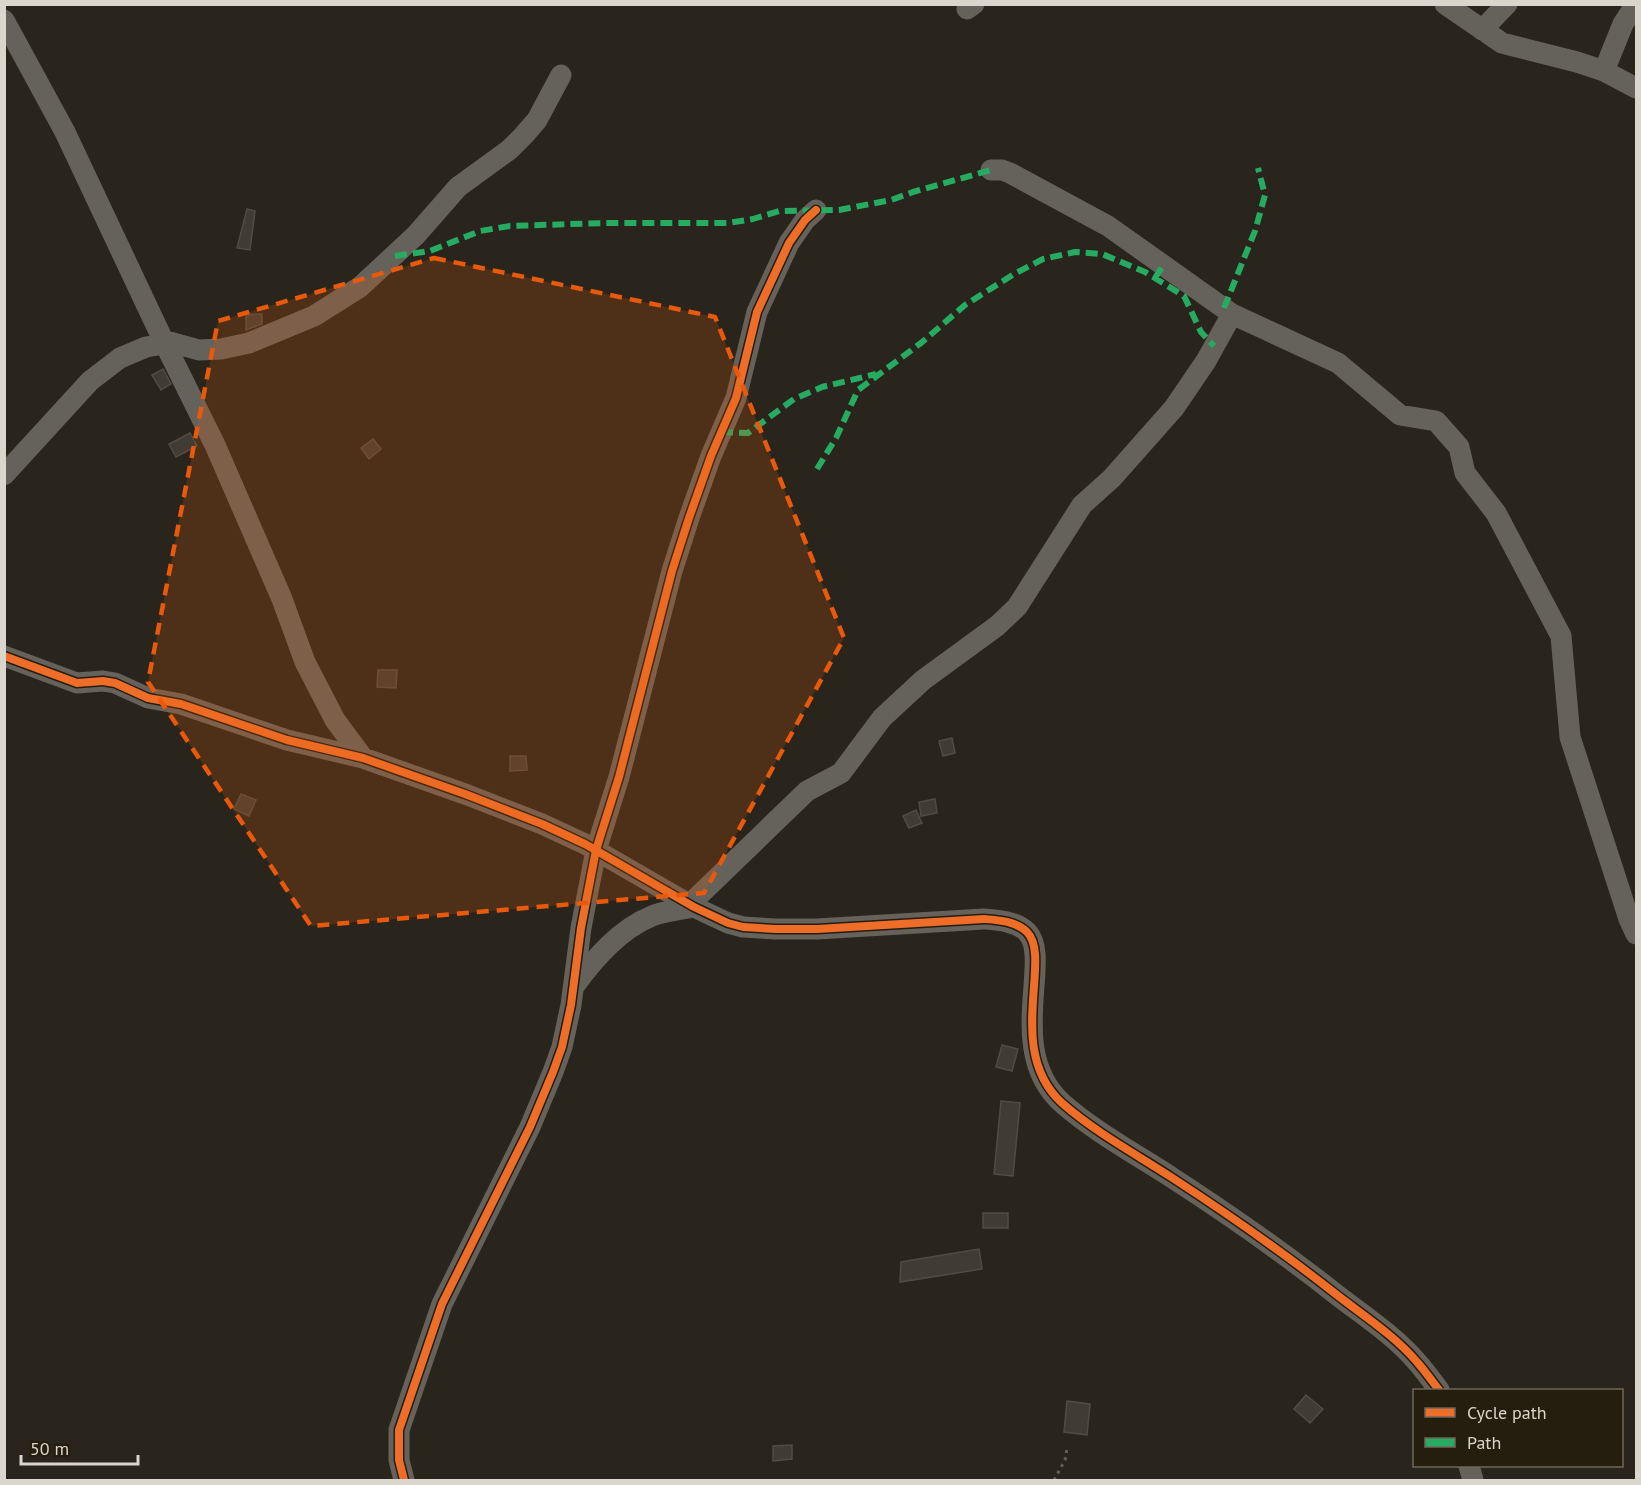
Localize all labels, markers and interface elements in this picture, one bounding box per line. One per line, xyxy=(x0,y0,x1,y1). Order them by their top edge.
legend xyxy=(1413,1389,1623,1467)
text: Cycle path xyxy=(1467,1401,1547,1424)
scale bar xyxy=(21,1428,138,1466)
text: Path xyxy=(1467,1431,1501,1454)
text: 50 m xyxy=(30,1437,69,1460)

